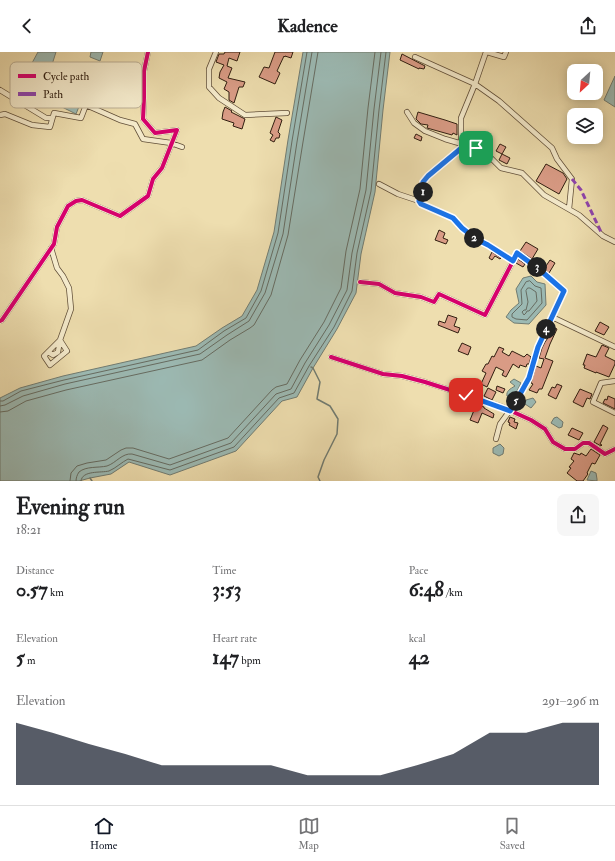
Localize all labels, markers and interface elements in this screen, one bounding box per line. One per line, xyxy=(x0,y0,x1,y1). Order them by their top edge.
icon: back xyxy=(16,15,38,37)
text: Kadence xyxy=(277,15,338,38)
icon: share xyxy=(577,15,599,37)
legend xyxy=(10,62,142,108)
north arrow xyxy=(567,64,603,100)
map controls xyxy=(567,64,603,144)
text: Cycle path xyxy=(43,70,89,84)
text: Path xyxy=(43,88,63,101)
button: layers xyxy=(567,108,603,144)
pin xyxy=(459,131,493,165)
icon: arrive xyxy=(465,137,487,159)
pin: 1 xyxy=(413,182,433,202)
text: 1 xyxy=(421,185,425,198)
pin: 2 xyxy=(464,228,484,248)
text: 2 xyxy=(471,231,477,244)
pin: 3 xyxy=(527,257,547,277)
text: 3 xyxy=(535,260,539,273)
pin: 4 xyxy=(536,319,556,339)
text: 4 xyxy=(543,322,549,335)
pin xyxy=(449,378,483,412)
icon: check xyxy=(455,384,477,406)
pin: 5 xyxy=(506,391,526,411)
text: 5 xyxy=(514,394,518,407)
text: Evening run xyxy=(16,493,125,521)
button: share xyxy=(557,494,599,536)
text: 18:21 xyxy=(16,522,41,538)
text: Distance xyxy=(16,564,54,577)
text: Time xyxy=(212,564,236,577)
text: Pace xyxy=(409,564,428,577)
text: 0.57 xyxy=(16,577,48,602)
text: 3:53 xyxy=(212,577,241,602)
text: 6:48 xyxy=(409,577,444,602)
text: km xyxy=(48,586,64,599)
text: /km xyxy=(444,586,463,599)
text: Elevation xyxy=(16,632,58,645)
text: Heart rate xyxy=(212,632,257,645)
text: kcal xyxy=(409,632,426,645)
text: 5 xyxy=(16,645,25,670)
text: 147 xyxy=(212,645,239,670)
text: 42 xyxy=(409,645,430,670)
text: m xyxy=(25,654,36,667)
text: bpm xyxy=(239,654,261,667)
text: Elevation xyxy=(16,693,66,709)
text: 291–296 m xyxy=(542,693,599,709)
tab: Home xyxy=(90,815,117,852)
tab: Map xyxy=(298,815,320,852)
tab: Saved xyxy=(500,815,525,852)

